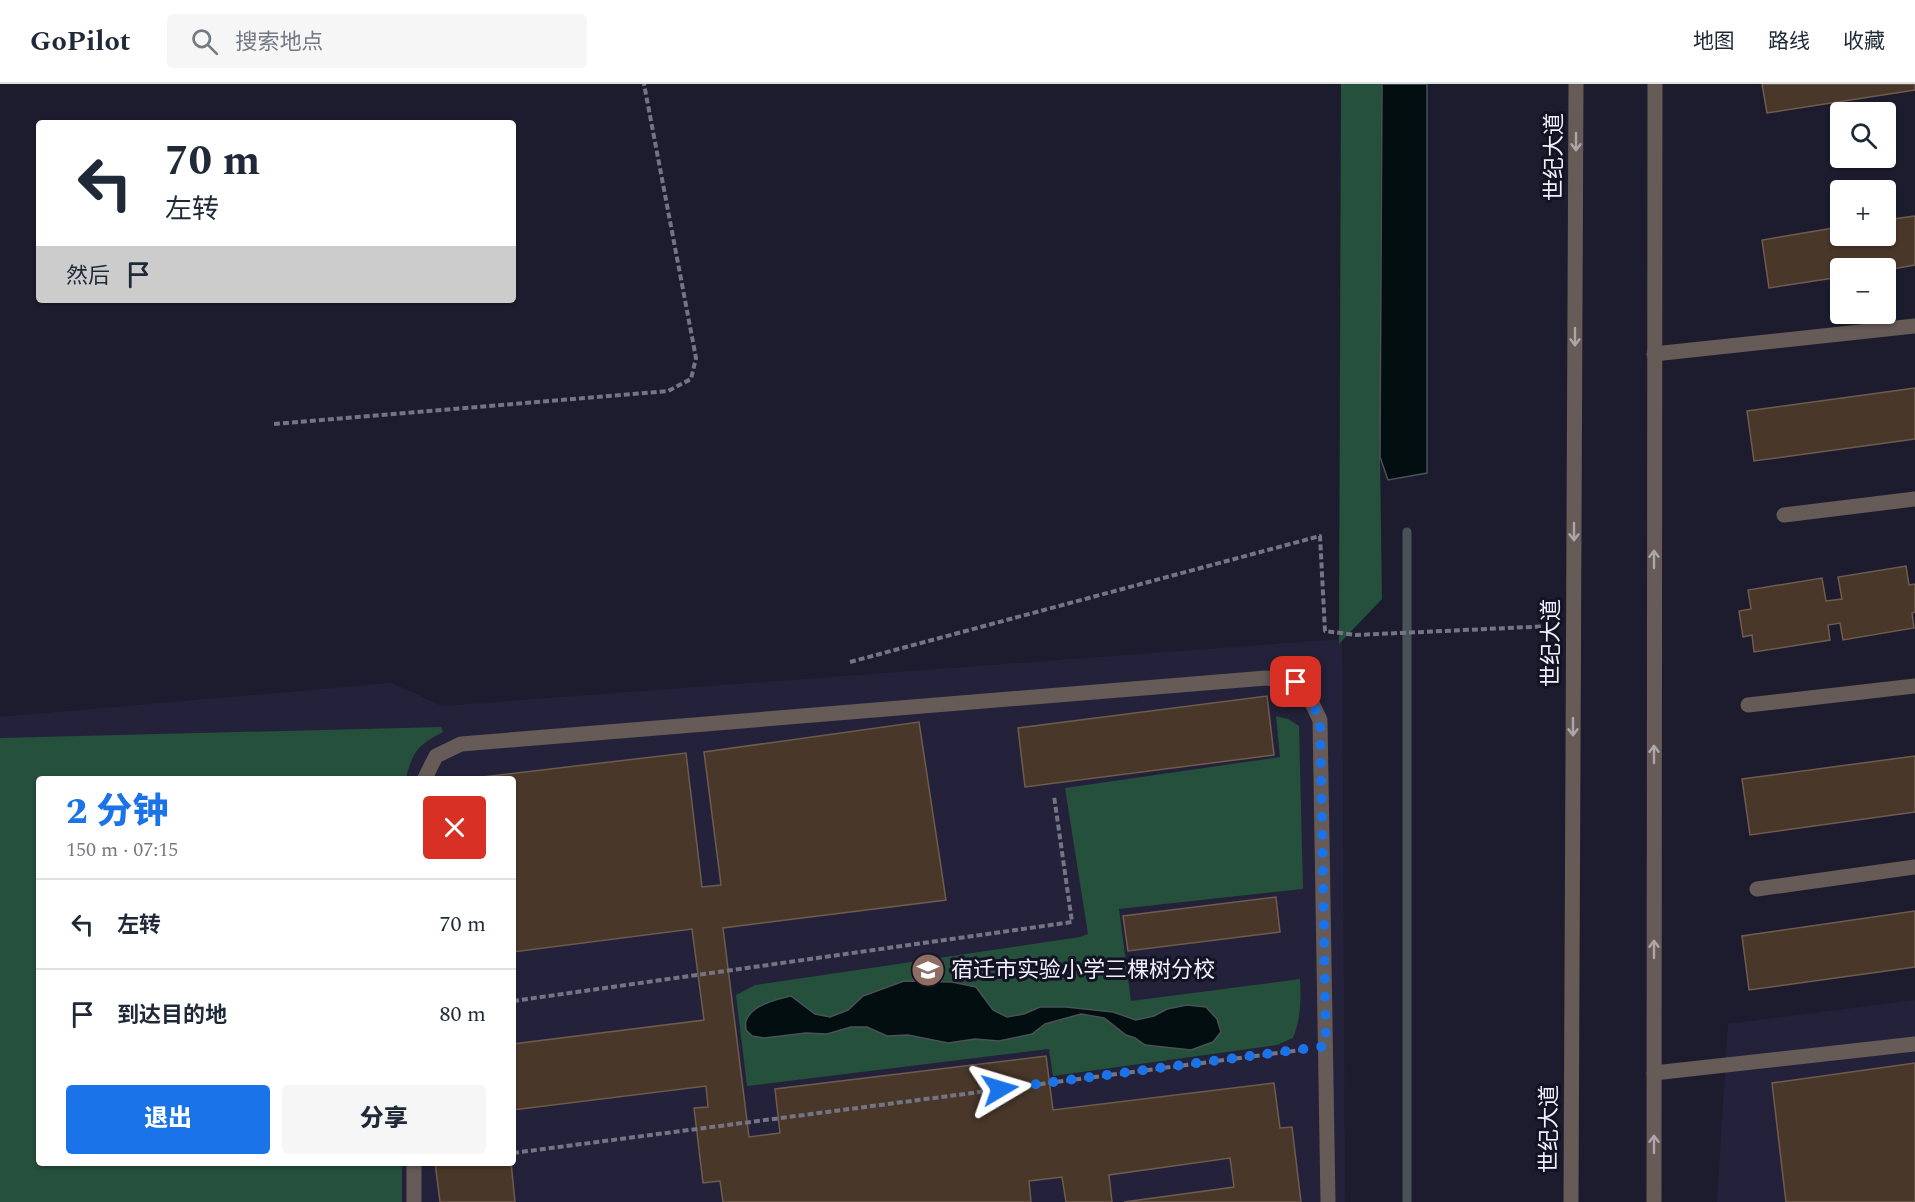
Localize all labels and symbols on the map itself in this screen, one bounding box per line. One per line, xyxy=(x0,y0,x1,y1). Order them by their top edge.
street label: 世纪大道 xyxy=(1538,113,1571,201)
one-way arrow xyxy=(1570,132,1582,152)
one-way arrow xyxy=(1569,327,1581,347)
one-way arrow xyxy=(1568,522,1580,542)
one-way arrow xyxy=(1648,549,1660,569)
street label: 世纪大道 xyxy=(1535,599,1568,687)
pin xyxy=(1270,656,1321,707)
one-way arrow xyxy=(1567,717,1579,737)
one-way arrow xyxy=(1648,744,1660,764)
one-way arrow xyxy=(1648,939,1660,959)
school or university icon: 宿迁市实验小学三棵树分校 xyxy=(910,952,946,988)
place label: 宿迁市实验小学三棵树分校 xyxy=(951,954,1215,987)
position arrow xyxy=(968,1057,1032,1121)
street label: 世纪大道 xyxy=(1533,1085,1566,1173)
one-way arrow xyxy=(1648,1134,1660,1154)

